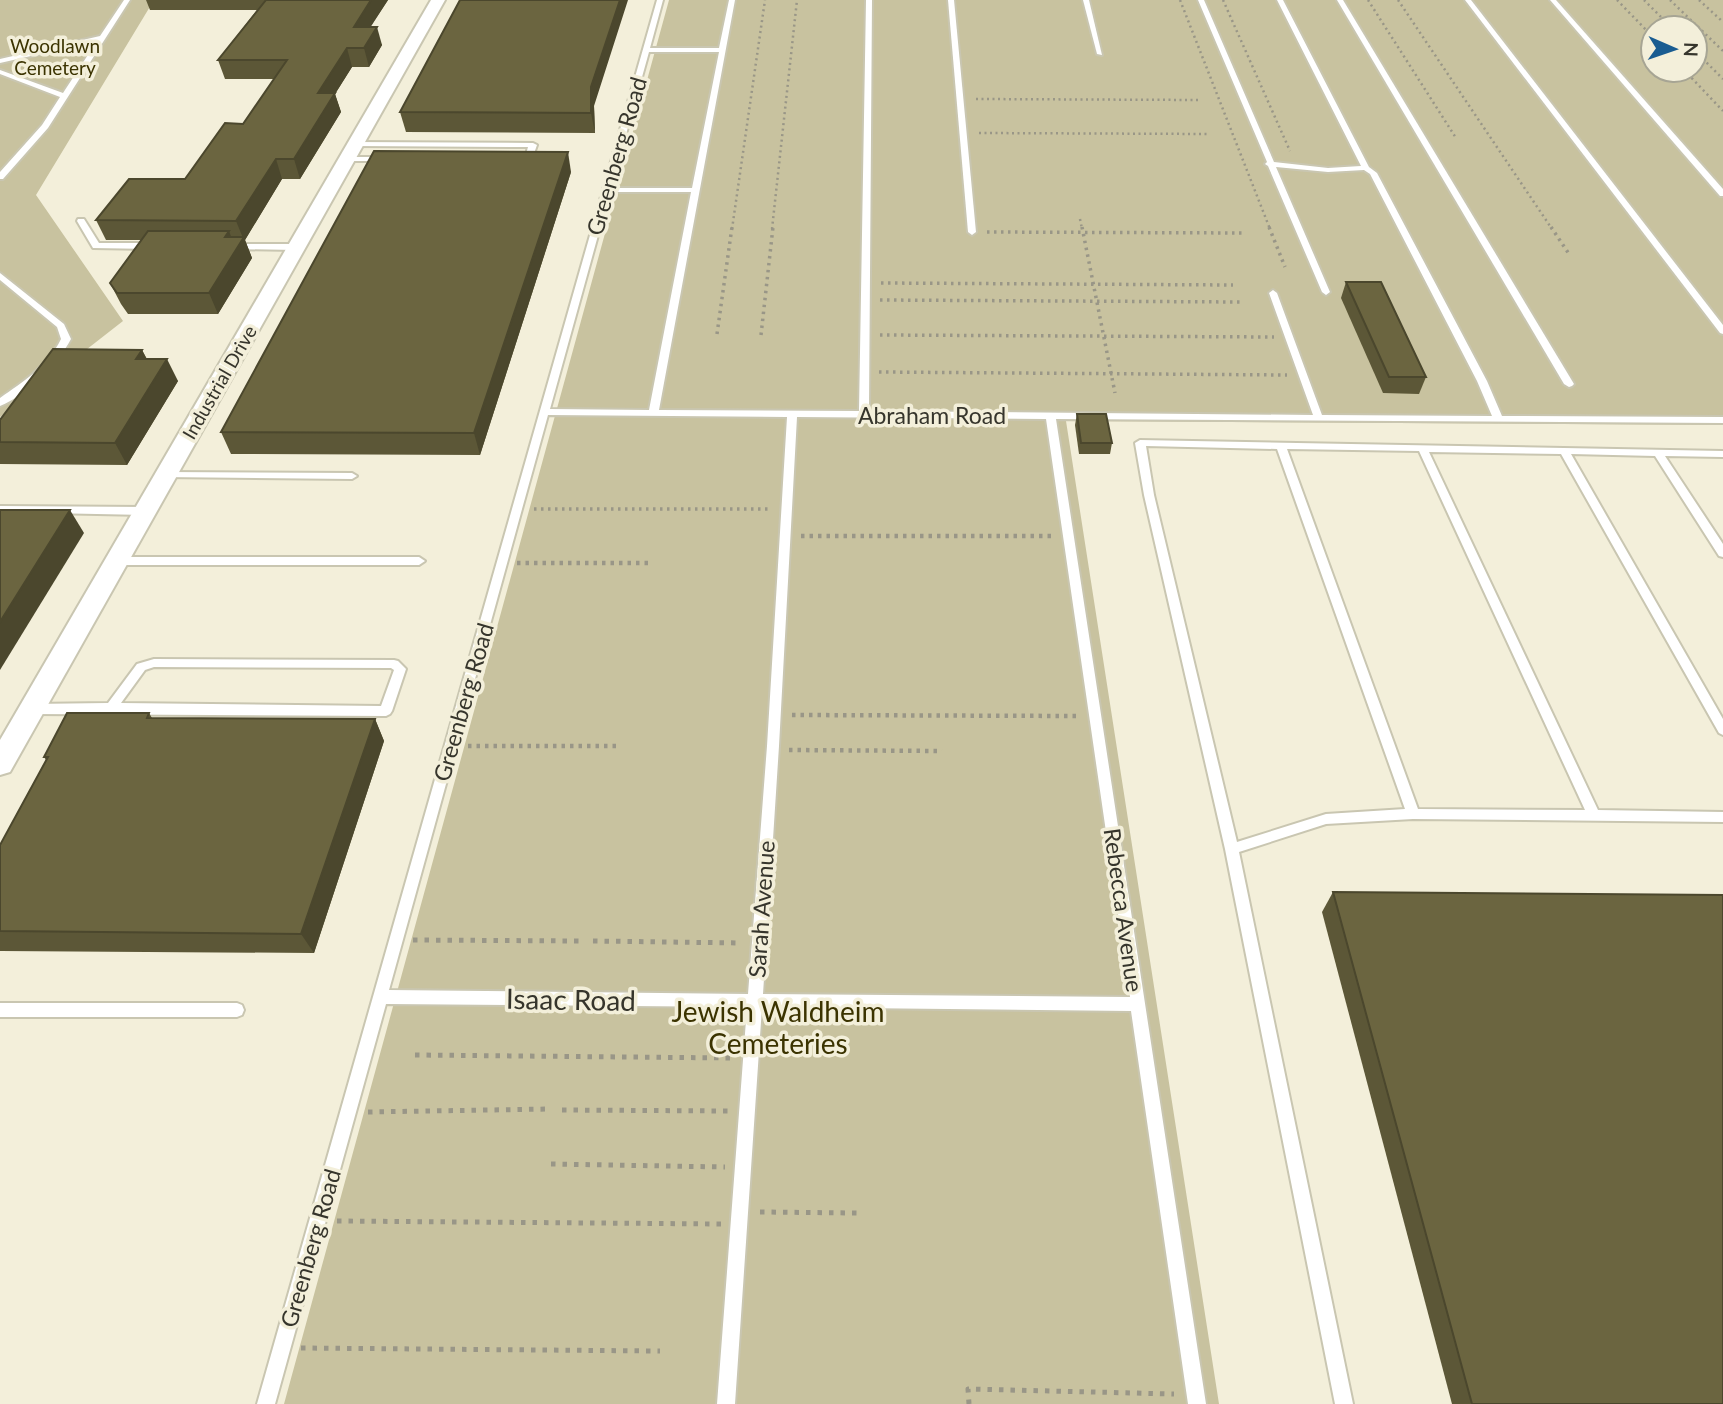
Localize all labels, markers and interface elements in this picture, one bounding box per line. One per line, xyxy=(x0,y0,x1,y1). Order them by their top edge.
north arrow xyxy=(1639,14,1709,84)
park label: Woodlawn Cemetery xyxy=(10,34,100,79)
text: N xyxy=(1680,42,1703,57)
street label: Greenberg Road xyxy=(580,73,652,239)
street label: Industrial Drive xyxy=(177,321,261,443)
street label: Abraham Road xyxy=(858,401,1006,429)
street label: Greenberg Road xyxy=(427,619,499,785)
street label: Rebecca Avenue xyxy=(1099,826,1149,994)
street label: Sarah Avenue xyxy=(742,839,780,979)
street label: Isaac Road xyxy=(506,981,636,1017)
park label: Jewish Waldheim Cemeteries xyxy=(672,994,885,1060)
street label: Greenberg Road xyxy=(274,1165,346,1331)

